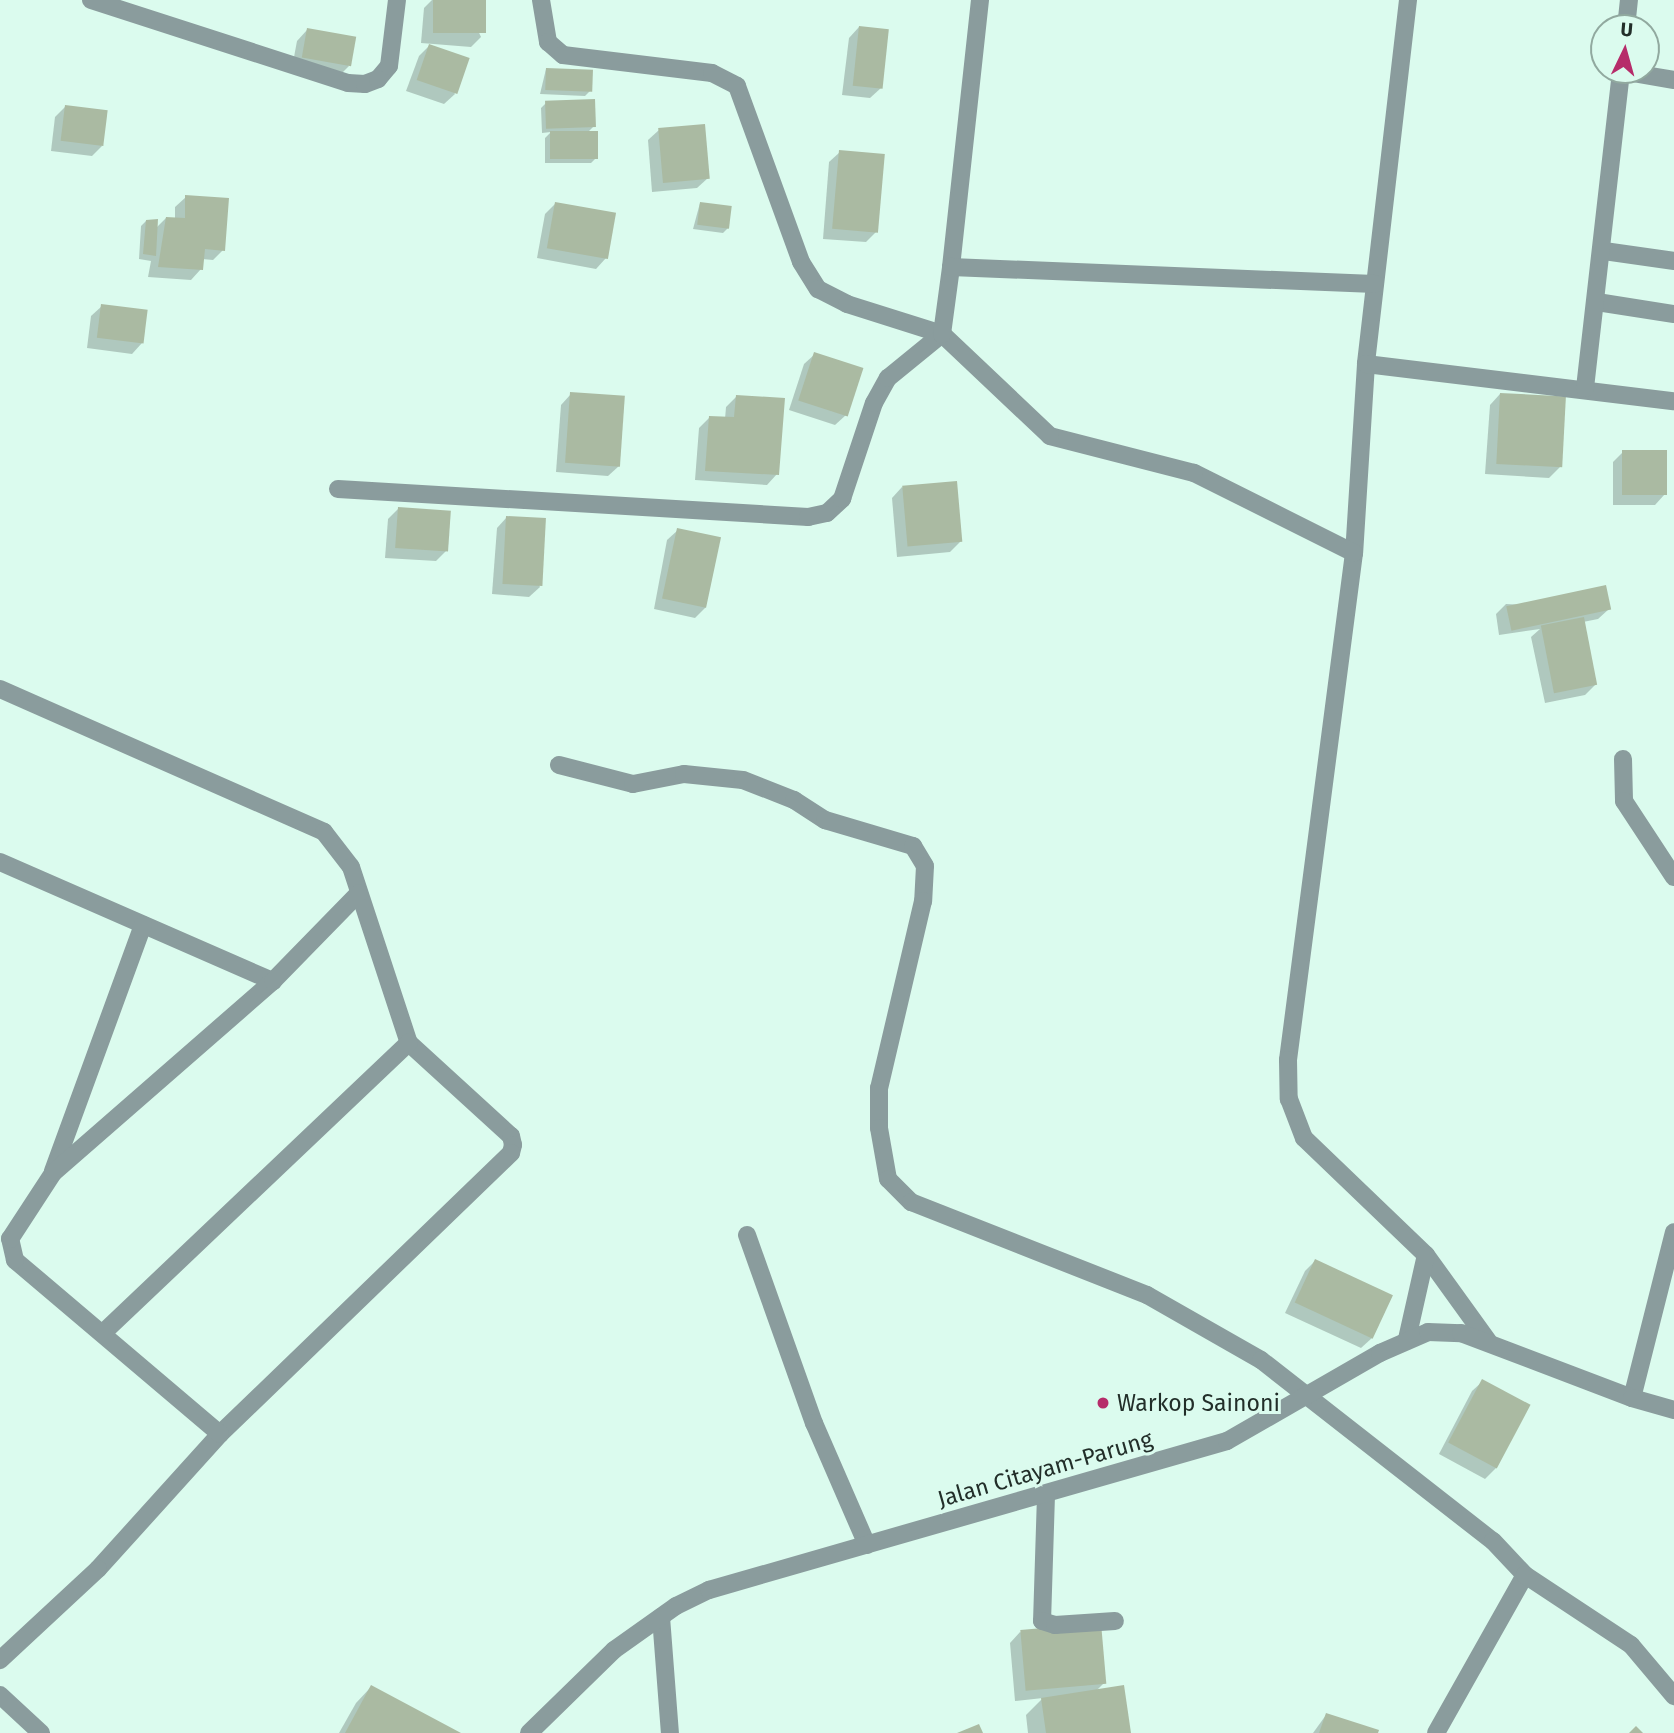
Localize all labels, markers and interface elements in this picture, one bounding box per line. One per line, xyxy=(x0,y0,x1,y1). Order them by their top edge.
north arrow xyxy=(1590,14,1660,84)
text: U xyxy=(1620,18,1634,42)
place label: Warkop Sainoni xyxy=(1117,1389,1280,1417)
marker: Warkop Sainoni xyxy=(1095,1395,1111,1411)
street label: Jalan Citayam-Parung xyxy=(934,1425,1156,1513)

